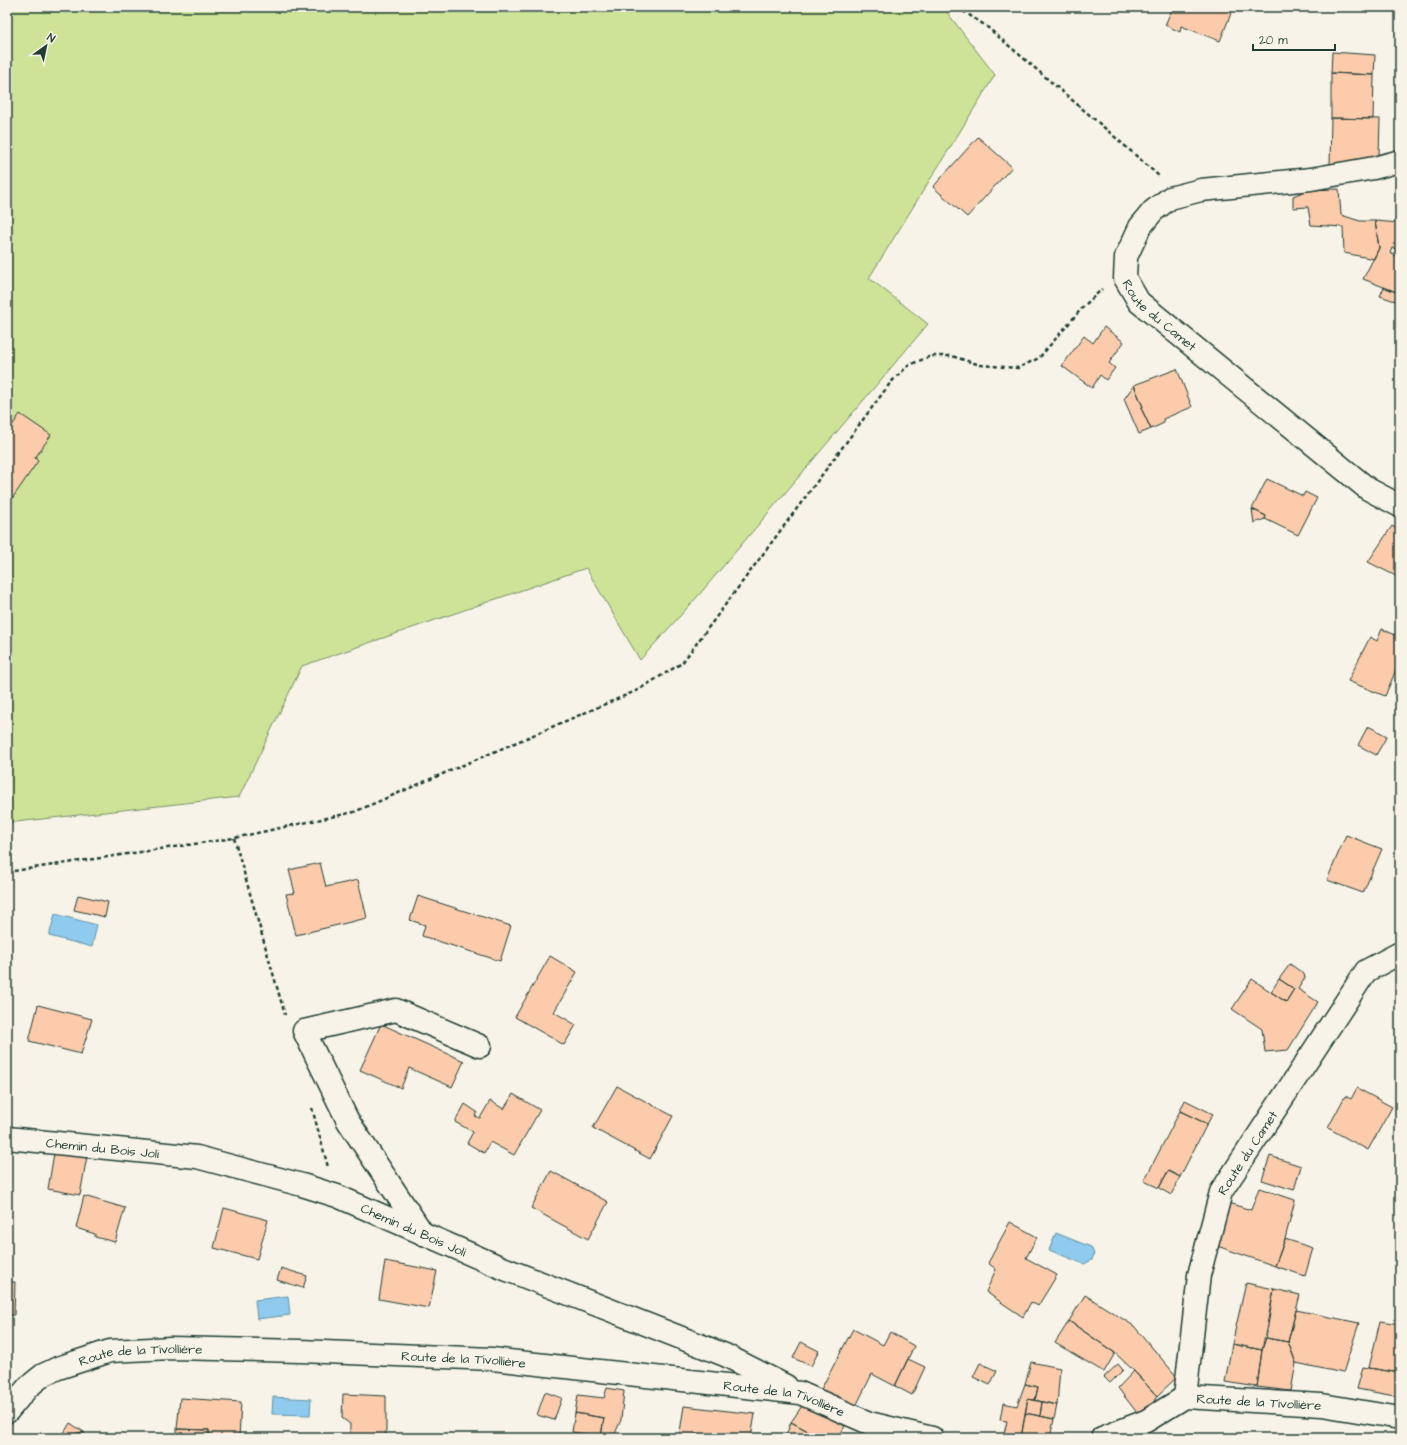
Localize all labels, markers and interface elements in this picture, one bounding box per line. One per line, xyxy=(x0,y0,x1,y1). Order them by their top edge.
north arrow xyxy=(26,26,66,66)
scale bar xyxy=(1253,26,1335,52)
text: N xyxy=(44,30,58,46)
text: 20 m xyxy=(1259,32,1288,49)
street label: Route du Camet xyxy=(1118,276,1201,356)
street label: Route du Camet xyxy=(1214,1107,1282,1199)
street label: Chemin du Bois Joli xyxy=(45,1134,160,1163)
street label: Chemin du Bois Joli xyxy=(358,1199,469,1261)
street label: Route de la Tivollière xyxy=(76,1340,203,1371)
street label: Route de la Tivollière xyxy=(401,1347,527,1373)
street label: Route de la Tivollière xyxy=(723,1377,847,1421)
street label: Route de la Tivollière xyxy=(1196,1390,1322,1415)

